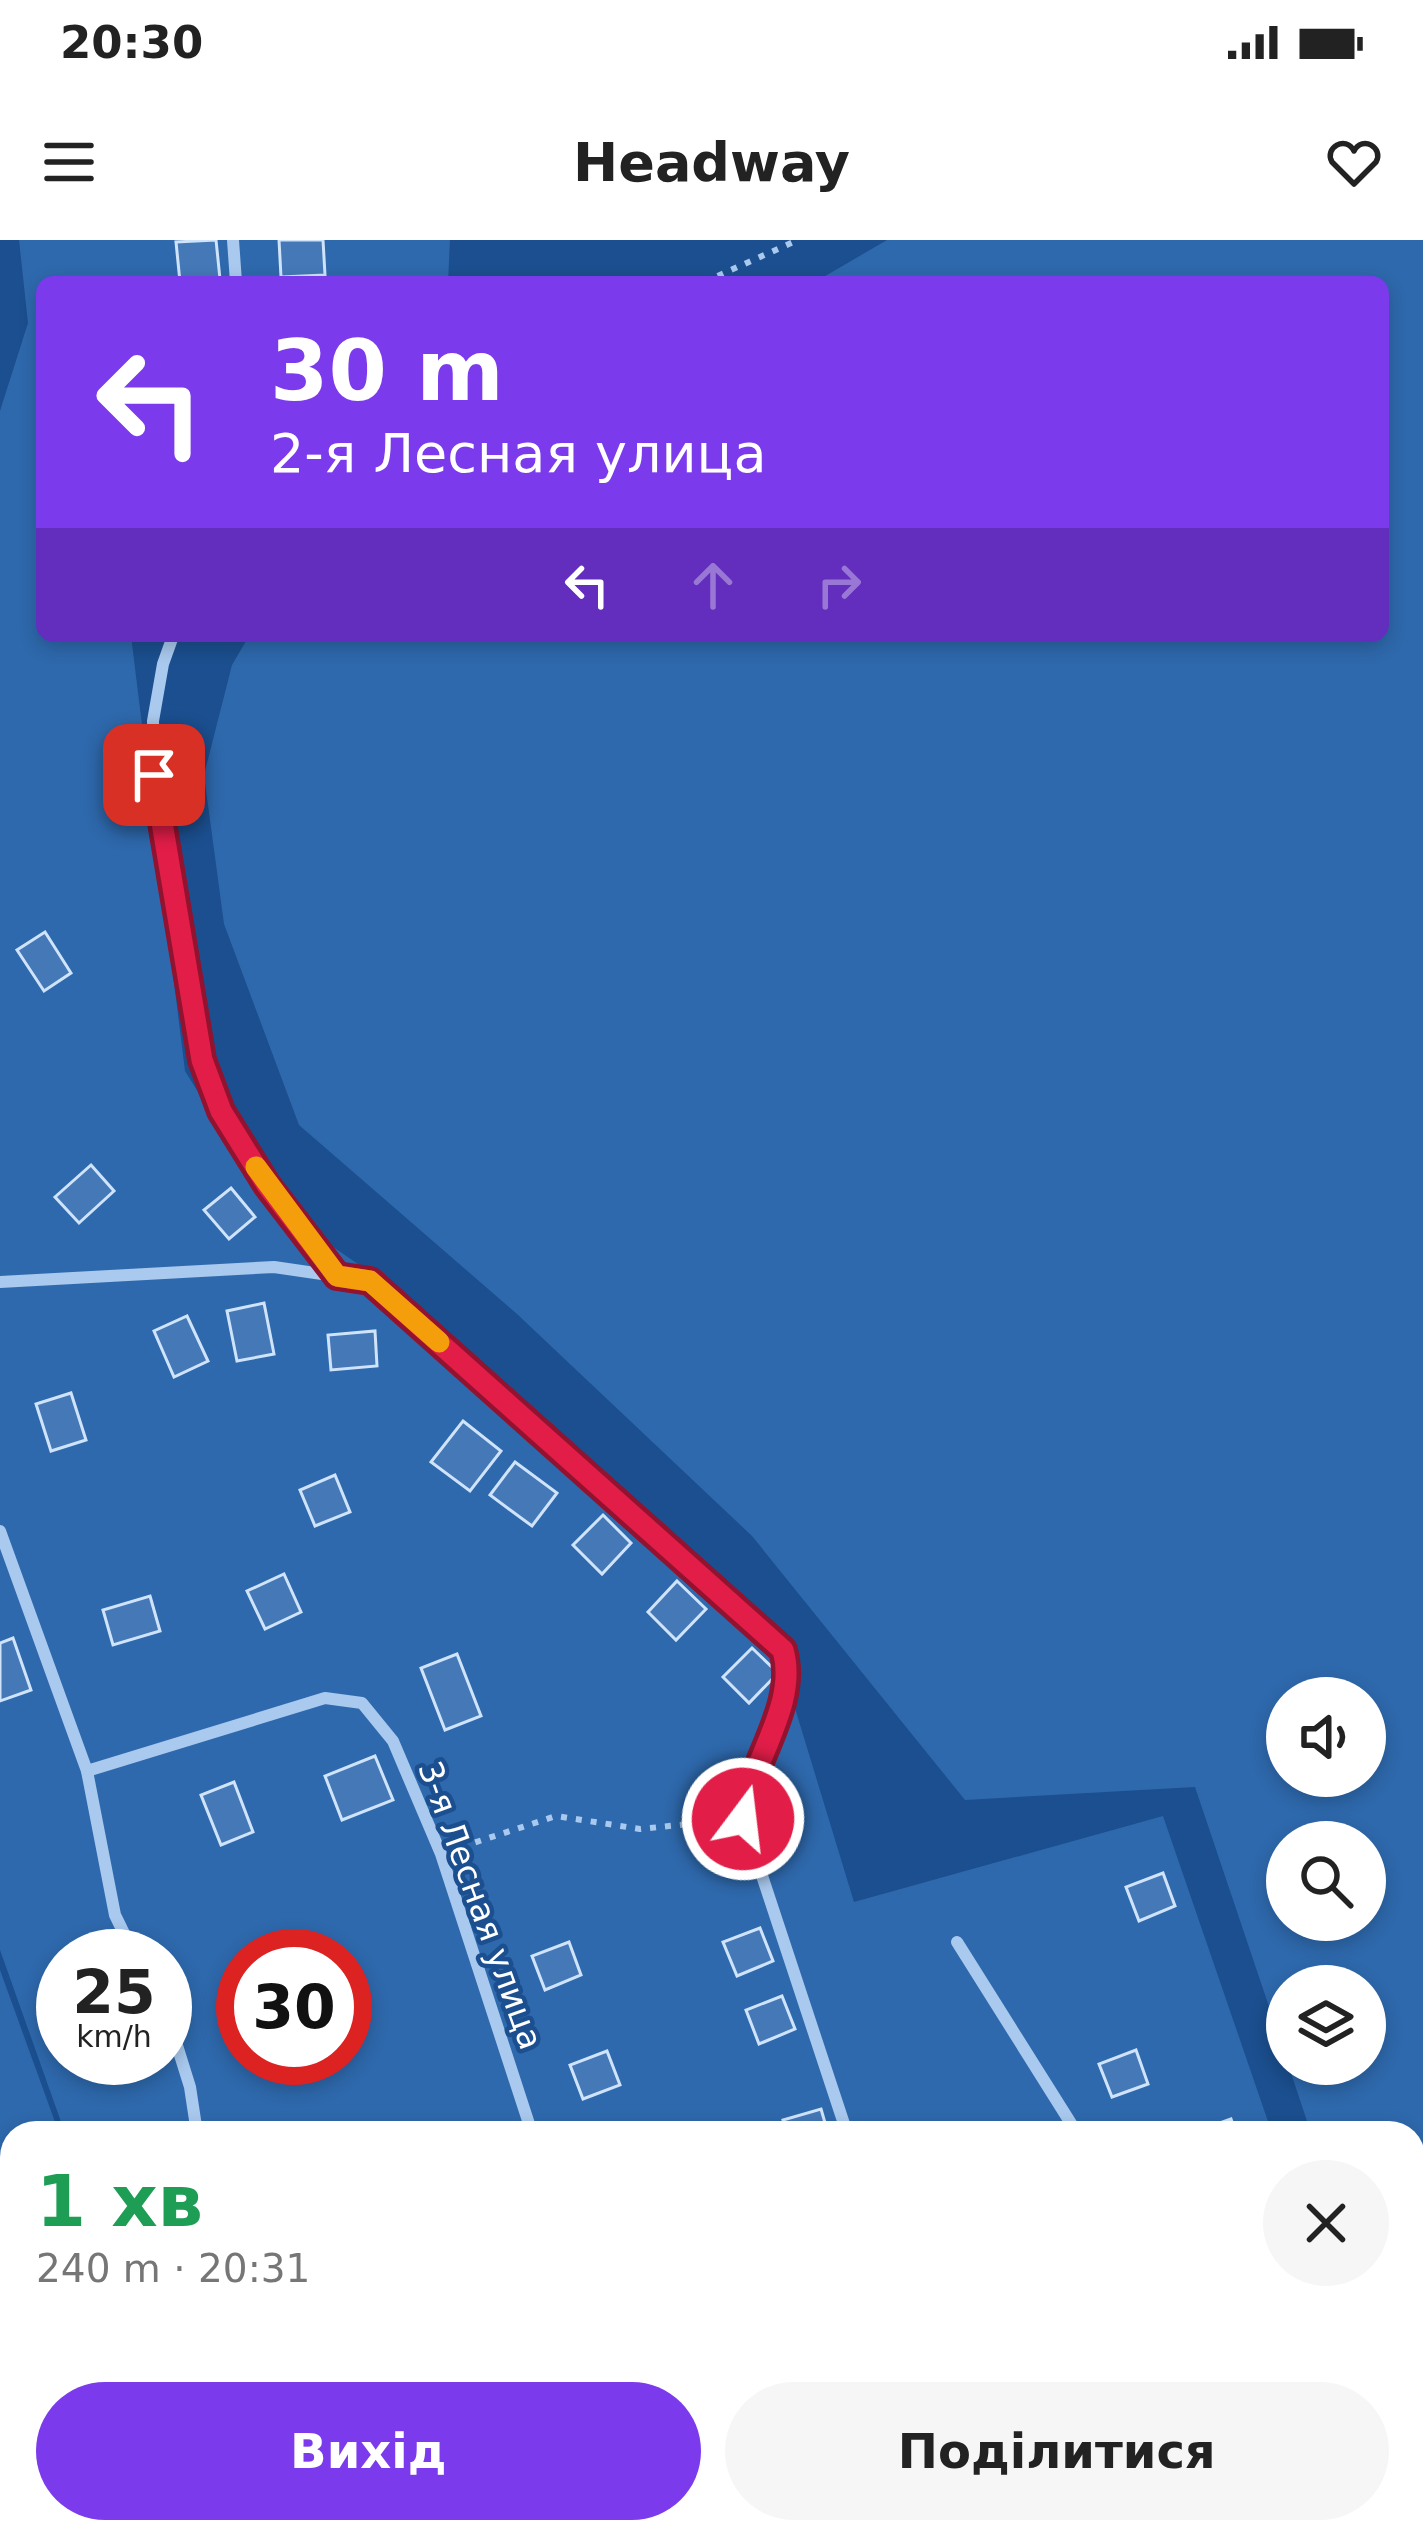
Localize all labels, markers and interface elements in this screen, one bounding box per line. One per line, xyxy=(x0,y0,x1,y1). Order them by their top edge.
text: 20:30 xyxy=(60,16,203,69)
icon: menu xyxy=(36,129,102,195)
icon: heart xyxy=(1321,129,1387,195)
text: Headway xyxy=(573,131,850,194)
text: 30 m xyxy=(270,322,504,420)
icon: left xyxy=(72,324,228,480)
text: 2-я Лесная улица xyxy=(270,422,766,485)
icon: left xyxy=(554,552,620,618)
icon: ahead xyxy=(680,552,746,618)
icon: right xyxy=(806,552,872,618)
pin xyxy=(103,724,205,826)
icon: arrive xyxy=(121,742,187,808)
map controls xyxy=(1266,1677,1386,2085)
button: sound xyxy=(1266,1677,1386,1797)
street label: 3-я Лесная улица xyxy=(410,1756,551,2054)
position arrow xyxy=(680,1756,806,1882)
button: search xyxy=(1266,1821,1386,1941)
speed limit sign: 30 xyxy=(216,1929,372,2085)
text: 25 xyxy=(72,1957,156,2027)
button: layers xyxy=(1266,1965,1386,2085)
text: km/h xyxy=(76,2019,152,2054)
text: 1 хв xyxy=(36,2159,203,2243)
button: close xyxy=(1263,2160,1389,2286)
text: 240 m · 20:31 xyxy=(36,2246,310,2291)
button: Вихід xyxy=(36,2382,701,2520)
button: Поділитися xyxy=(725,2382,1389,2520)

